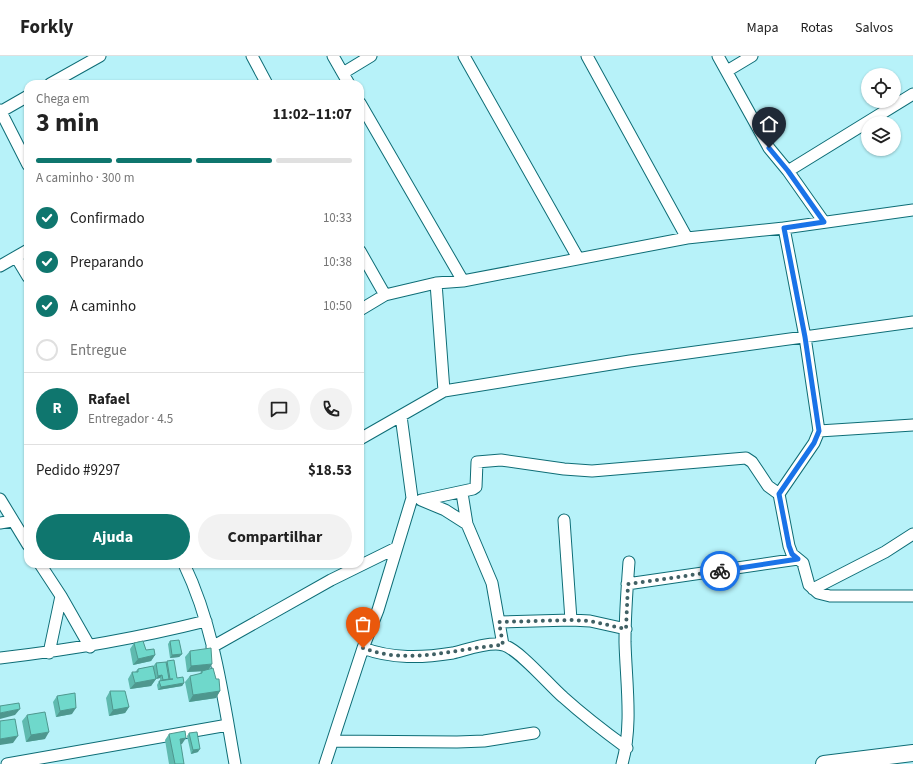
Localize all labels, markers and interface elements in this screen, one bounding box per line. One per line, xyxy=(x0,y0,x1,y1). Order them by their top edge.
text: Forkly xyxy=(20,14,73,41)
text: Mapa xyxy=(747,18,778,38)
text: Rotas xyxy=(800,18,833,38)
text: Salvos xyxy=(855,18,893,38)
map controls xyxy=(861,68,901,156)
button: locate xyxy=(861,68,901,108)
text: Chega em xyxy=(36,90,90,108)
text: 3 min xyxy=(36,104,99,141)
text: 11:02–11:07 xyxy=(272,104,352,125)
pin xyxy=(752,107,786,148)
icon: home xyxy=(758,113,780,135)
button: layers xyxy=(861,116,901,156)
text: A caminho · 300 m xyxy=(36,169,134,187)
icon: check xyxy=(36,207,58,229)
text: Confirmado xyxy=(70,208,145,229)
text: 10:33 xyxy=(323,209,352,227)
icon: check xyxy=(36,251,58,273)
text: Preparando xyxy=(70,252,144,273)
text: 10:38 xyxy=(323,253,352,271)
icon: check xyxy=(36,295,58,317)
text: A caminho xyxy=(70,296,136,317)
text: 10:50 xyxy=(323,297,352,315)
text: Entregue xyxy=(70,340,127,361)
button: chat xyxy=(258,388,300,430)
button: phone xyxy=(310,388,352,430)
text: Rafael xyxy=(88,389,130,410)
text: R xyxy=(52,398,62,419)
text: Entregador · 4.5 xyxy=(88,410,173,428)
text: Pedido #9297 xyxy=(36,460,120,481)
text: $18.53 xyxy=(308,460,352,481)
button: Ajuda xyxy=(36,514,190,560)
button: Compartilhar xyxy=(198,514,352,560)
courier xyxy=(700,551,740,591)
icon: bike xyxy=(709,560,731,582)
pin xyxy=(346,607,380,648)
icon: bag xyxy=(352,613,374,635)

